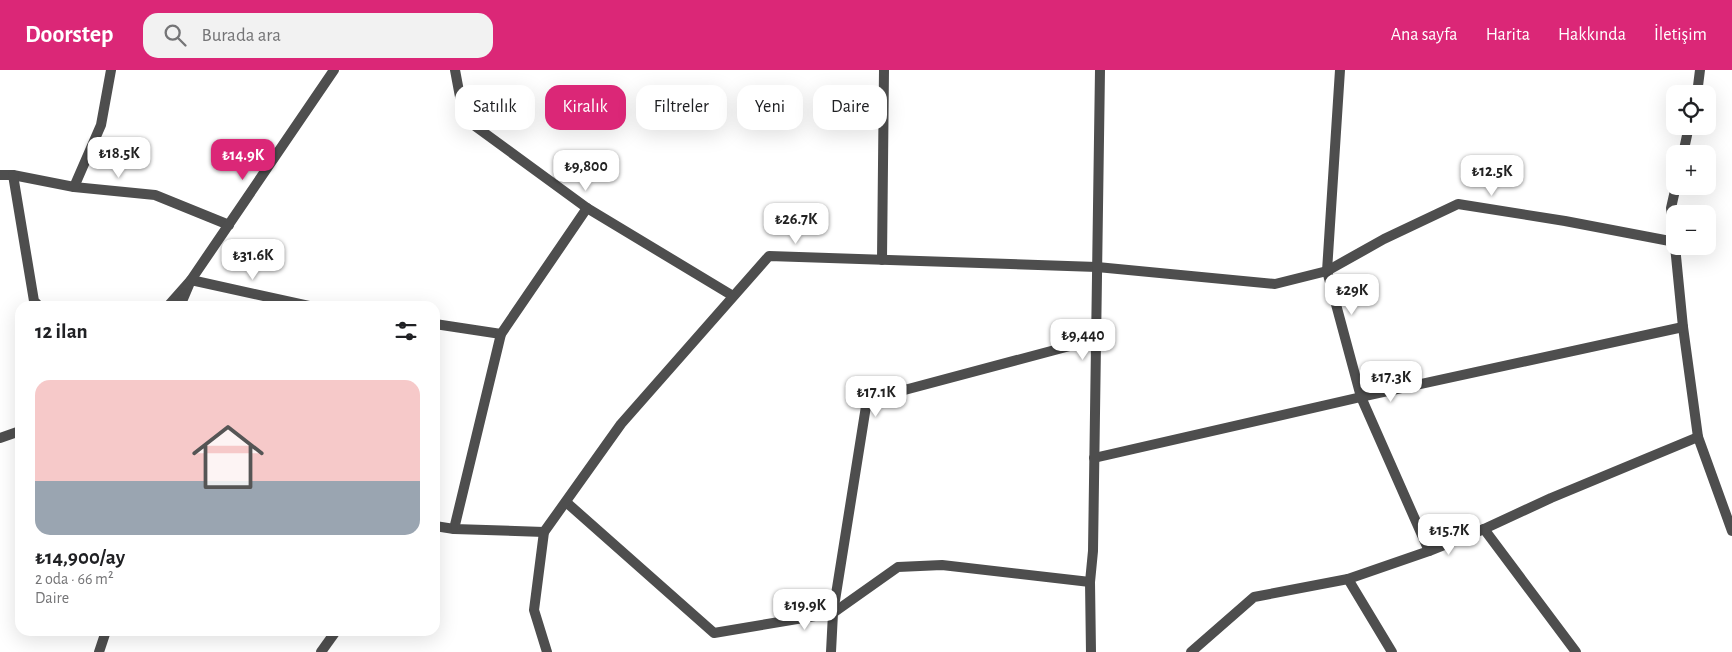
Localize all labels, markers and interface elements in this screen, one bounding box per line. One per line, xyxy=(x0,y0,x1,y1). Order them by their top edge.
search box xyxy=(143,13,493,58)
icon: search xyxy=(161,21,189,49)
text: Doorstep xyxy=(25,23,113,47)
text: Burada ara xyxy=(201,26,281,45)
text: Ana sayfa xyxy=(1391,26,1458,44)
text: Harita xyxy=(1486,26,1530,44)
text: Hakkında xyxy=(1558,26,1626,44)
text: İletişim xyxy=(1654,26,1707,44)
chip: Satılık xyxy=(455,85,535,130)
chip: Kiralık xyxy=(545,85,626,130)
chip: Filtreler xyxy=(636,85,727,130)
chip: Yeni xyxy=(737,85,803,130)
chip: Daire xyxy=(813,85,887,130)
map controls xyxy=(1666,85,1716,255)
button: locate xyxy=(1666,85,1716,135)
pin: ₺18.5K xyxy=(78,136,160,179)
pin: ₺14.9K xyxy=(202,138,284,181)
text: ₺18.5K xyxy=(98,145,140,161)
button: + xyxy=(1666,145,1716,195)
text: ₺14.9K xyxy=(222,147,264,163)
pin: ₺9,800 xyxy=(545,150,627,192)
pin: ₺12.5K xyxy=(1451,154,1533,197)
text: ₺9,800 xyxy=(564,158,608,174)
text: ₺12.5K xyxy=(1472,163,1512,179)
pin: ₺26.7K xyxy=(755,202,837,245)
button: − xyxy=(1666,205,1716,255)
text: ₺26.7K xyxy=(775,211,817,227)
pin: ₺31.6K xyxy=(212,238,294,281)
text: ₺31.6K xyxy=(233,247,273,263)
pin: ₺29K xyxy=(1322,274,1382,316)
text: ₺29K xyxy=(1336,282,1368,298)
icon: filters xyxy=(392,317,420,345)
pin: ₺9,440 xyxy=(1042,318,1124,361)
text: 12 ilan xyxy=(35,321,88,342)
text: ₺9,440 xyxy=(1061,327,1105,343)
pin: ₺17.3K xyxy=(1350,360,1432,403)
text: ₺17.3K xyxy=(1371,369,1411,385)
pin: ₺17.1K xyxy=(835,376,917,418)
text: ₺17.1K xyxy=(857,384,895,400)
icon: home xyxy=(183,412,273,502)
pin: ₺15.7K xyxy=(1408,514,1490,556)
text: ₺15.7K xyxy=(1429,522,1469,538)
text: ₺14,900/ay xyxy=(35,547,125,568)
text: 2 oda · 66 m² xyxy=(35,571,113,587)
pin: ₺19.9K xyxy=(764,588,846,631)
text: Daire xyxy=(35,590,69,606)
text: ₺19.9K xyxy=(784,597,826,613)

